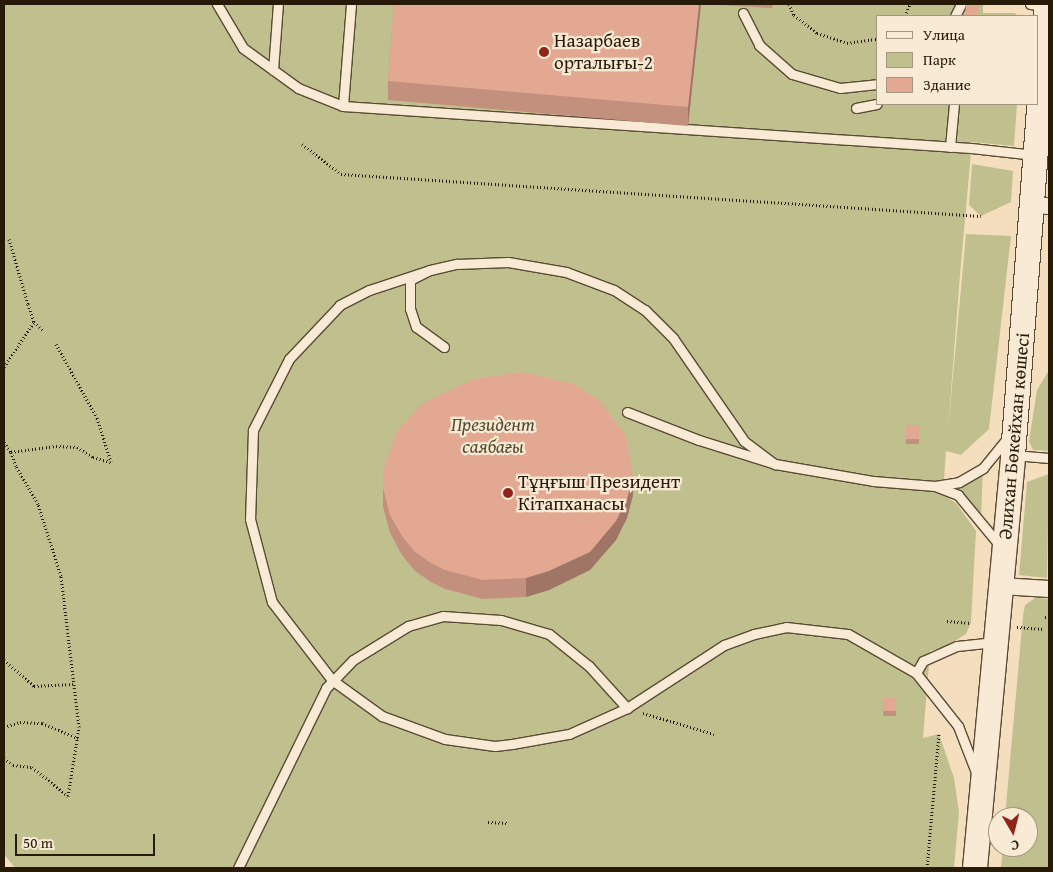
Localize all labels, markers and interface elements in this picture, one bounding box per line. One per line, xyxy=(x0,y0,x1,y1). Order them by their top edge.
legend xyxy=(876,15,1038,105)
text: Улица xyxy=(923,24,965,45)
place label: Назарбаев орталығы-2 xyxy=(554,30,653,74)
marker: Назарбаев орталығы-2 xyxy=(538,46,550,58)
text: Парк xyxy=(923,49,956,70)
text: Здание xyxy=(923,74,971,95)
street label: Әлихан Бөкейхан көшесі xyxy=(994,332,1034,540)
park label: Президент саябағы xyxy=(451,414,535,458)
place label: Тұңғыш Президент Кітапханасы xyxy=(518,471,680,515)
marker: Тұңғыш Президент Кітапханасы xyxy=(502,487,514,499)
north arrow xyxy=(988,807,1038,857)
scale bar xyxy=(18,824,158,856)
text: 50 m xyxy=(23,832,53,853)
text: С xyxy=(1010,835,1020,856)

